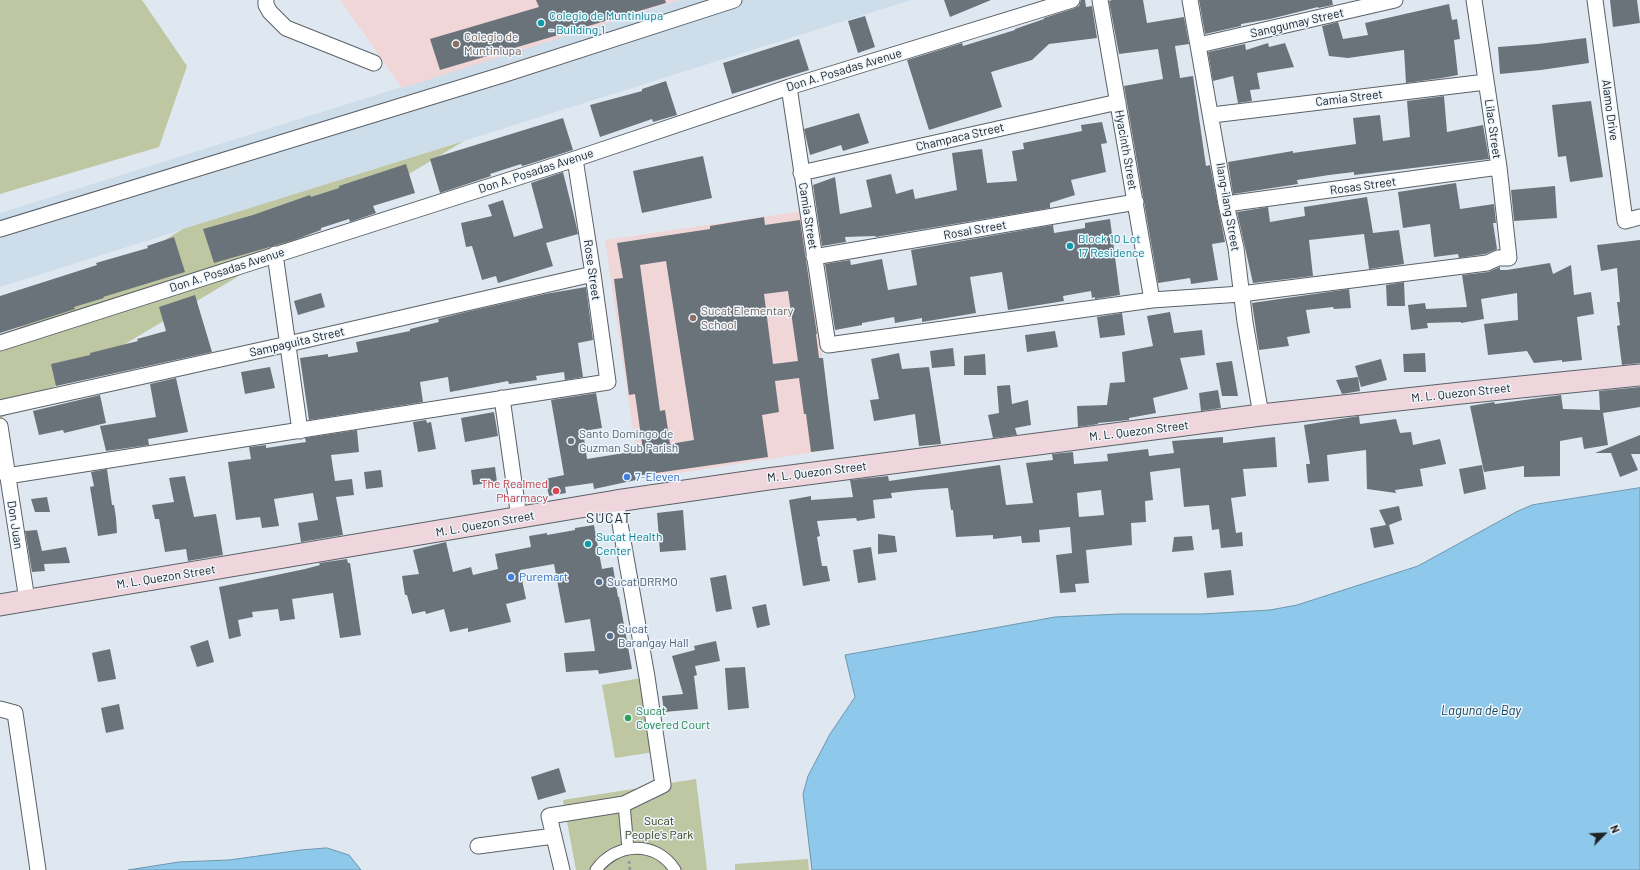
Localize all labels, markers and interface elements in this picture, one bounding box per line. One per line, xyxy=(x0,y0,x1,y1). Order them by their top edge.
street label: Sanggumay Street xyxy=(1249,5,1345,41)
place label: Colegio de Muntinlupa - Building 1 xyxy=(549,9,663,37)
marker: Colegio de Muntinlupa - Building 1 xyxy=(536,18,546,28)
place label: Colegio de Muntinlupa xyxy=(464,30,521,58)
marker: Colegio de Muntinlupa xyxy=(451,39,461,49)
street label: Don A. Posadas Avenue xyxy=(784,46,904,94)
street label: Alamo Drive xyxy=(1599,78,1621,142)
street label: Camia Street xyxy=(1315,87,1383,109)
street label: Lilac Street xyxy=(1482,98,1504,160)
street label: Hyacinth Street xyxy=(1112,109,1140,191)
street label: Champaca Street xyxy=(914,120,1006,154)
street label: Don A. Posadas Avenue xyxy=(477,146,595,196)
street label: Ilang-ilang Street xyxy=(1213,162,1243,252)
street label: Rosas Street xyxy=(1329,174,1397,198)
street label: Camia Street xyxy=(796,181,820,251)
street label: Rosal Street xyxy=(942,217,1008,243)
place label: Block 10 Lot 17 Residence xyxy=(1078,232,1145,260)
street label: Rose Street xyxy=(581,239,603,301)
marker: Block 10 Lot 17 Residence xyxy=(1065,241,1075,251)
street label: Don A. Posadas Avenue xyxy=(168,245,286,295)
place label: Sucat Elementary School xyxy=(701,304,793,332)
marker: Sucat Elementary School xyxy=(688,313,698,323)
street label: Sampaguita Street xyxy=(248,324,346,360)
street label: M. L. Quezon Street xyxy=(1410,381,1512,405)
street label: M. L. Quezon Street xyxy=(1088,418,1190,444)
place label: Santo Domingo de Guzman Sub Parish xyxy=(579,427,678,455)
marker: Santo Domingo de Guzman Sub Parish xyxy=(566,436,576,446)
street label: M. L. Quezon Street xyxy=(766,459,868,485)
place label: 7-Eleven xyxy=(635,470,680,484)
marker: 7-Eleven xyxy=(622,472,632,482)
place label: The Realmed Pharmacy xyxy=(481,477,548,505)
marker: The Realmed Pharmacy xyxy=(551,486,561,496)
street label: Don Juan xyxy=(4,500,26,550)
street label: M. L. Quezon Street xyxy=(434,508,536,540)
district label: SUCAT xyxy=(586,510,632,526)
place label: Sucat Health Center xyxy=(596,530,662,558)
marker: Sucat Health Center xyxy=(583,539,593,549)
street label: M. L. Quezon Street xyxy=(115,562,217,592)
place label: Puremart xyxy=(519,570,568,584)
marker: Puremart xyxy=(506,572,516,582)
place label: Sucat DRRMO xyxy=(607,575,678,589)
marker: Sucat DRRMO xyxy=(594,577,604,587)
place label: Sucat Barangay Hall xyxy=(618,622,688,650)
marker: Sucat Barangay Hall xyxy=(605,631,615,641)
water label: Laguna de Bay xyxy=(1441,703,1521,719)
place label: Sucat Covered Court xyxy=(636,704,710,732)
marker: Sucat Covered Court xyxy=(623,713,633,723)
park label: Sucat People's Park xyxy=(625,814,693,842)
north arrow xyxy=(1584,814,1624,854)
text: N xyxy=(1608,823,1623,835)

